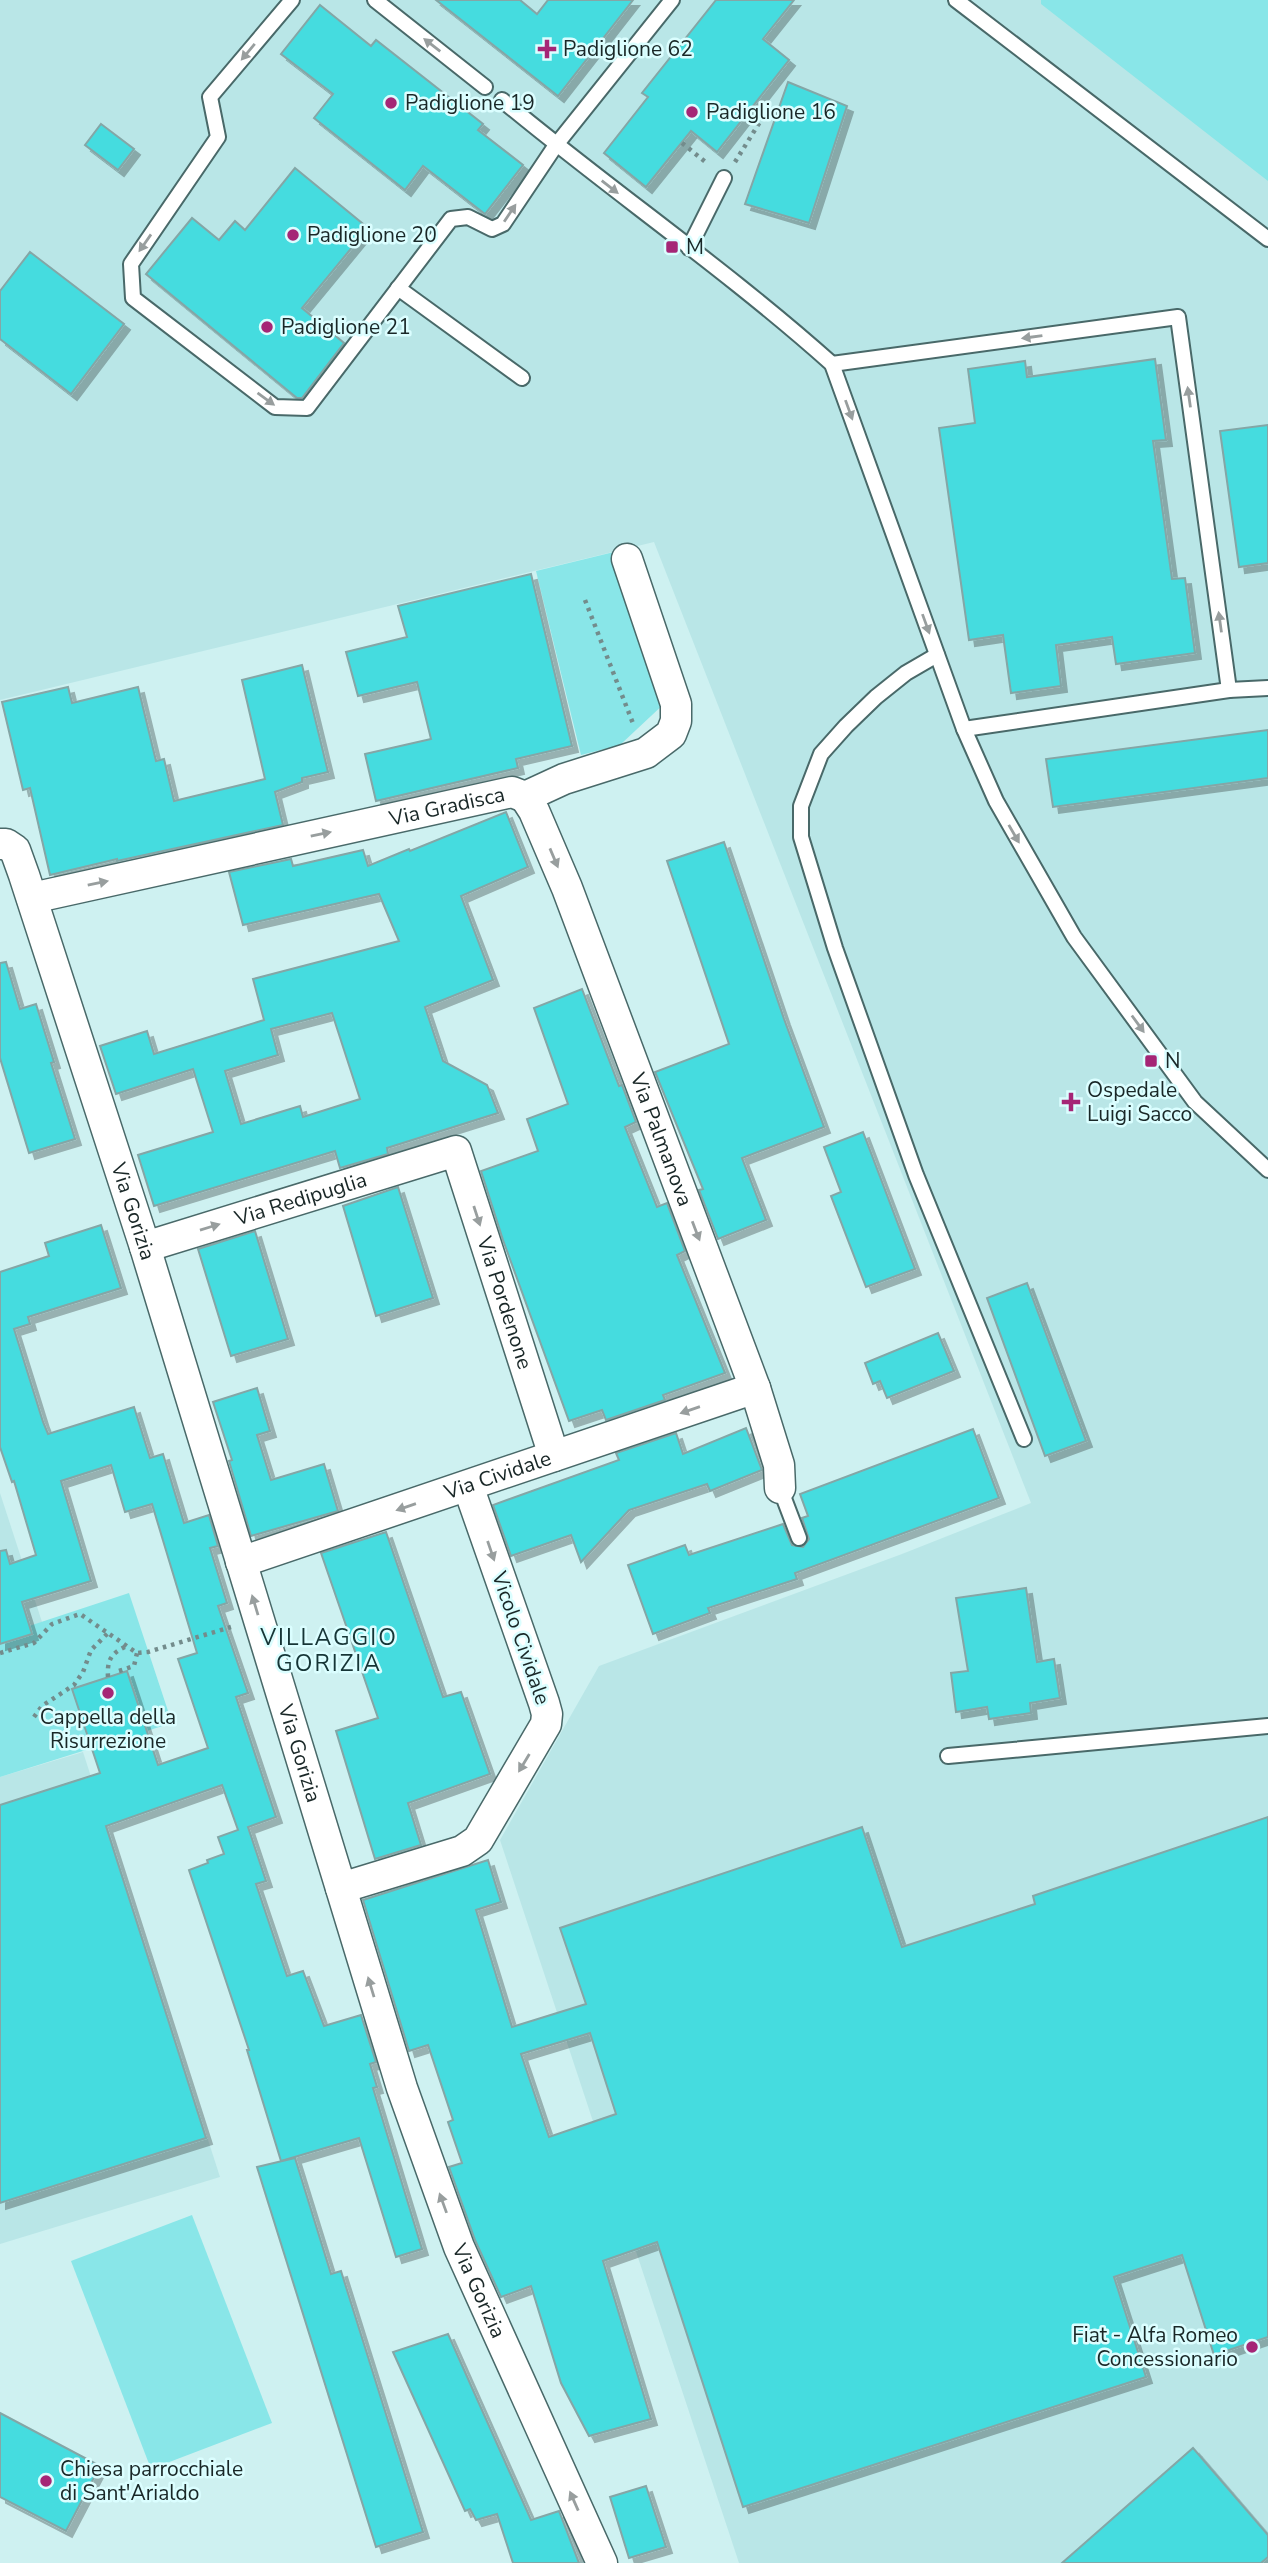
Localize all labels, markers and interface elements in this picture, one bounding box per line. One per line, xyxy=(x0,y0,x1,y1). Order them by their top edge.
place label: Padiglione 62 xyxy=(563,35,693,63)
one-way arrow xyxy=(423,38,440,53)
marker: Padiglione 62 xyxy=(537,39,557,59)
one-way arrow xyxy=(241,44,256,61)
place label: Padiglione 19 xyxy=(405,89,535,117)
marker: Padiglione 19 xyxy=(383,95,399,111)
place label: Padiglione 16 xyxy=(706,98,836,126)
marker: Padiglione 16 xyxy=(684,104,700,120)
one-way arrow xyxy=(601,180,619,194)
one-way arrow xyxy=(503,204,517,222)
place label: Padiglione 20 xyxy=(307,221,437,249)
marker: Padiglione 20 xyxy=(285,227,301,243)
place label: M xyxy=(686,233,704,261)
one-way arrow xyxy=(138,234,152,252)
marker: M xyxy=(664,239,680,255)
place label: Padiglione 21 xyxy=(281,313,411,341)
marker: Padiglione 21 xyxy=(259,319,275,335)
one-way arrow xyxy=(1021,331,1043,342)
one-way arrow xyxy=(1183,385,1194,407)
one-way arrow xyxy=(257,392,275,406)
one-way arrow xyxy=(844,400,855,421)
one-way arrow xyxy=(1214,611,1225,633)
one-way arrow xyxy=(921,614,932,635)
street label: Via Gradisca xyxy=(386,780,508,833)
one-way arrow xyxy=(1008,824,1020,843)
one-way arrow xyxy=(310,829,332,840)
one-way arrow xyxy=(549,848,560,869)
one-way arrow xyxy=(87,877,109,888)
one-way arrow xyxy=(1130,1015,1144,1033)
place label: N xyxy=(1165,1047,1181,1075)
marker: N xyxy=(1143,1053,1159,1069)
street label: Via Palmanova xyxy=(623,1068,699,1210)
place label: Ospedale Luigi Sacco xyxy=(1087,1076,1192,1128)
marker: Ospedale Luigi Sacco xyxy=(1061,1092,1081,1112)
street label: Via Gorizia xyxy=(104,1158,162,1263)
street label: Via Redipuglia xyxy=(230,1165,370,1233)
one-way arrow xyxy=(472,1205,482,1226)
one-way arrow xyxy=(200,1221,221,1231)
one-way arrow xyxy=(691,1221,702,1242)
street label: Via Pordenone xyxy=(470,1232,539,1373)
one-way arrow xyxy=(680,1405,701,1416)
street label: Via Cividale xyxy=(440,1444,555,1507)
one-way arrow xyxy=(395,1502,416,1513)
one-way arrow xyxy=(485,1540,496,1561)
street label: Vicolo Cividale xyxy=(485,1567,557,1708)
one-way arrow xyxy=(249,1595,259,1616)
district label: VILLAGGIO GORIZIA xyxy=(259,1622,398,1679)
marker: Cappella della Risurrezione xyxy=(100,1685,116,1701)
street label: Via Gorizia xyxy=(271,1700,328,1806)
place label: Cappella della Risurrezione xyxy=(40,1703,176,1755)
one-way arrow xyxy=(518,1753,530,1772)
one-way arrow xyxy=(366,1976,376,1997)
one-way arrow xyxy=(437,2192,448,2213)
street label: Via Gorizia xyxy=(445,2238,512,2343)
place label: Fiat - Alfa Romeo Concessionario xyxy=(1072,2321,1238,2373)
marker: Fiat - Alfa Romeo Concessionario xyxy=(1244,2339,1260,2355)
place label: Chiesa parrocchiale di Sant'Arialdo xyxy=(60,2455,243,2507)
marker: Chiesa parrocchiale di Sant'Arialdo xyxy=(38,2473,54,2489)
one-way arrow xyxy=(568,2491,580,2511)

